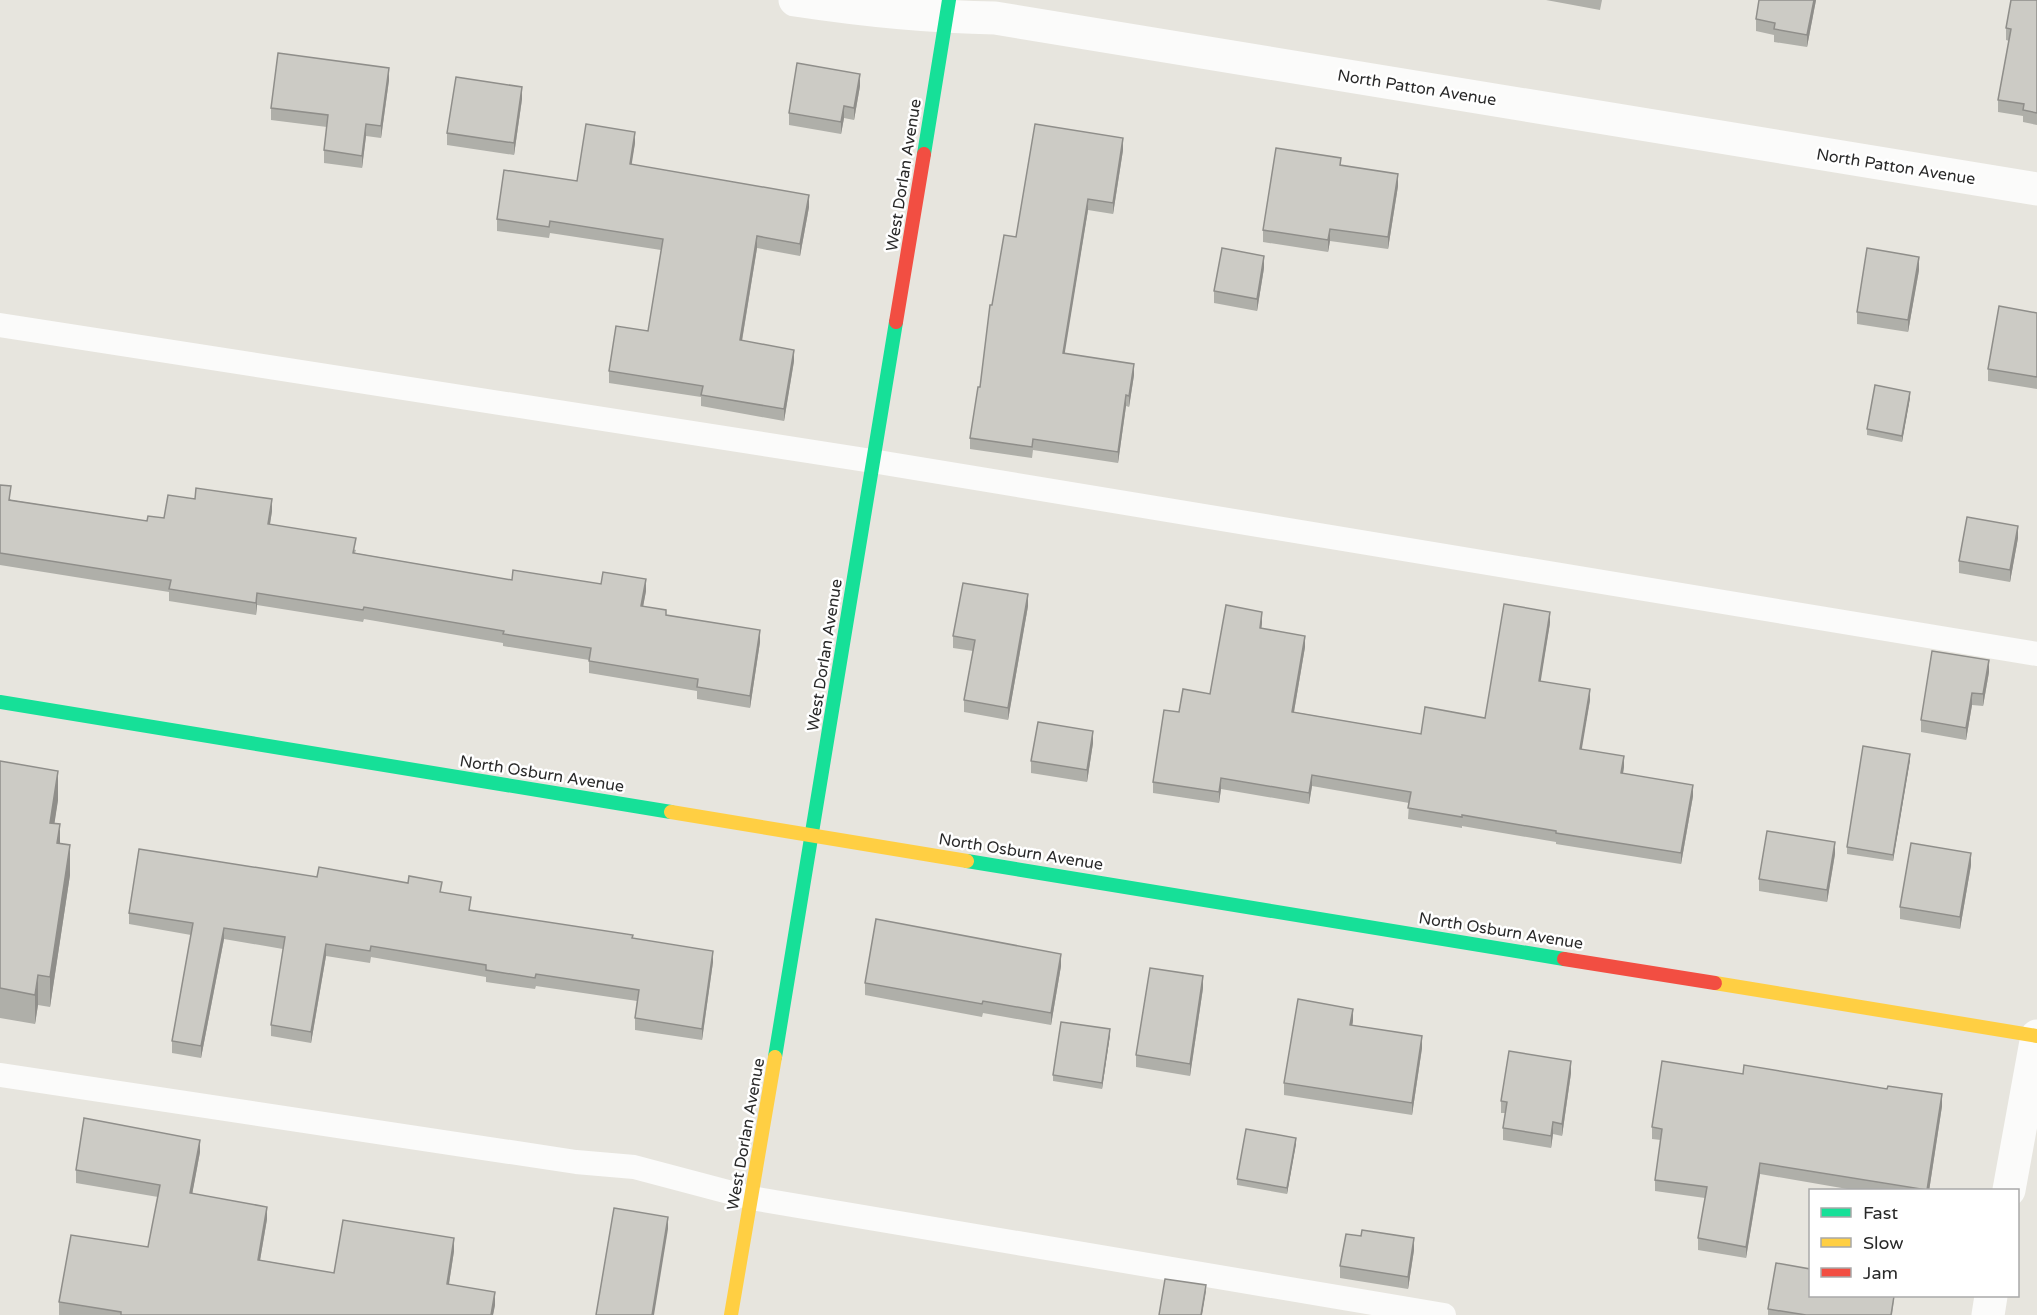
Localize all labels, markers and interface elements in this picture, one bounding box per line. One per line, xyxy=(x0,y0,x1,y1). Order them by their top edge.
street label: North Patton Avenue xyxy=(1336,66,1498,110)
street label: West Dorlan Avenue xyxy=(882,97,926,253)
street label: North Patton Avenue xyxy=(1815,145,1977,189)
street label: West Dorlan Avenue xyxy=(803,577,847,733)
street label: North Osburn Avenue xyxy=(458,751,625,797)
street label: North Osburn Avenue xyxy=(937,829,1104,875)
street label: North Osburn Avenue xyxy=(1417,908,1584,954)
street label: West Dorlan Avenue xyxy=(723,1057,769,1212)
legend xyxy=(1809,1189,2019,1297)
text: Fast xyxy=(1863,1202,1898,1224)
text: Slow xyxy=(1863,1232,1904,1254)
text: Jam xyxy=(1863,1262,1898,1284)

